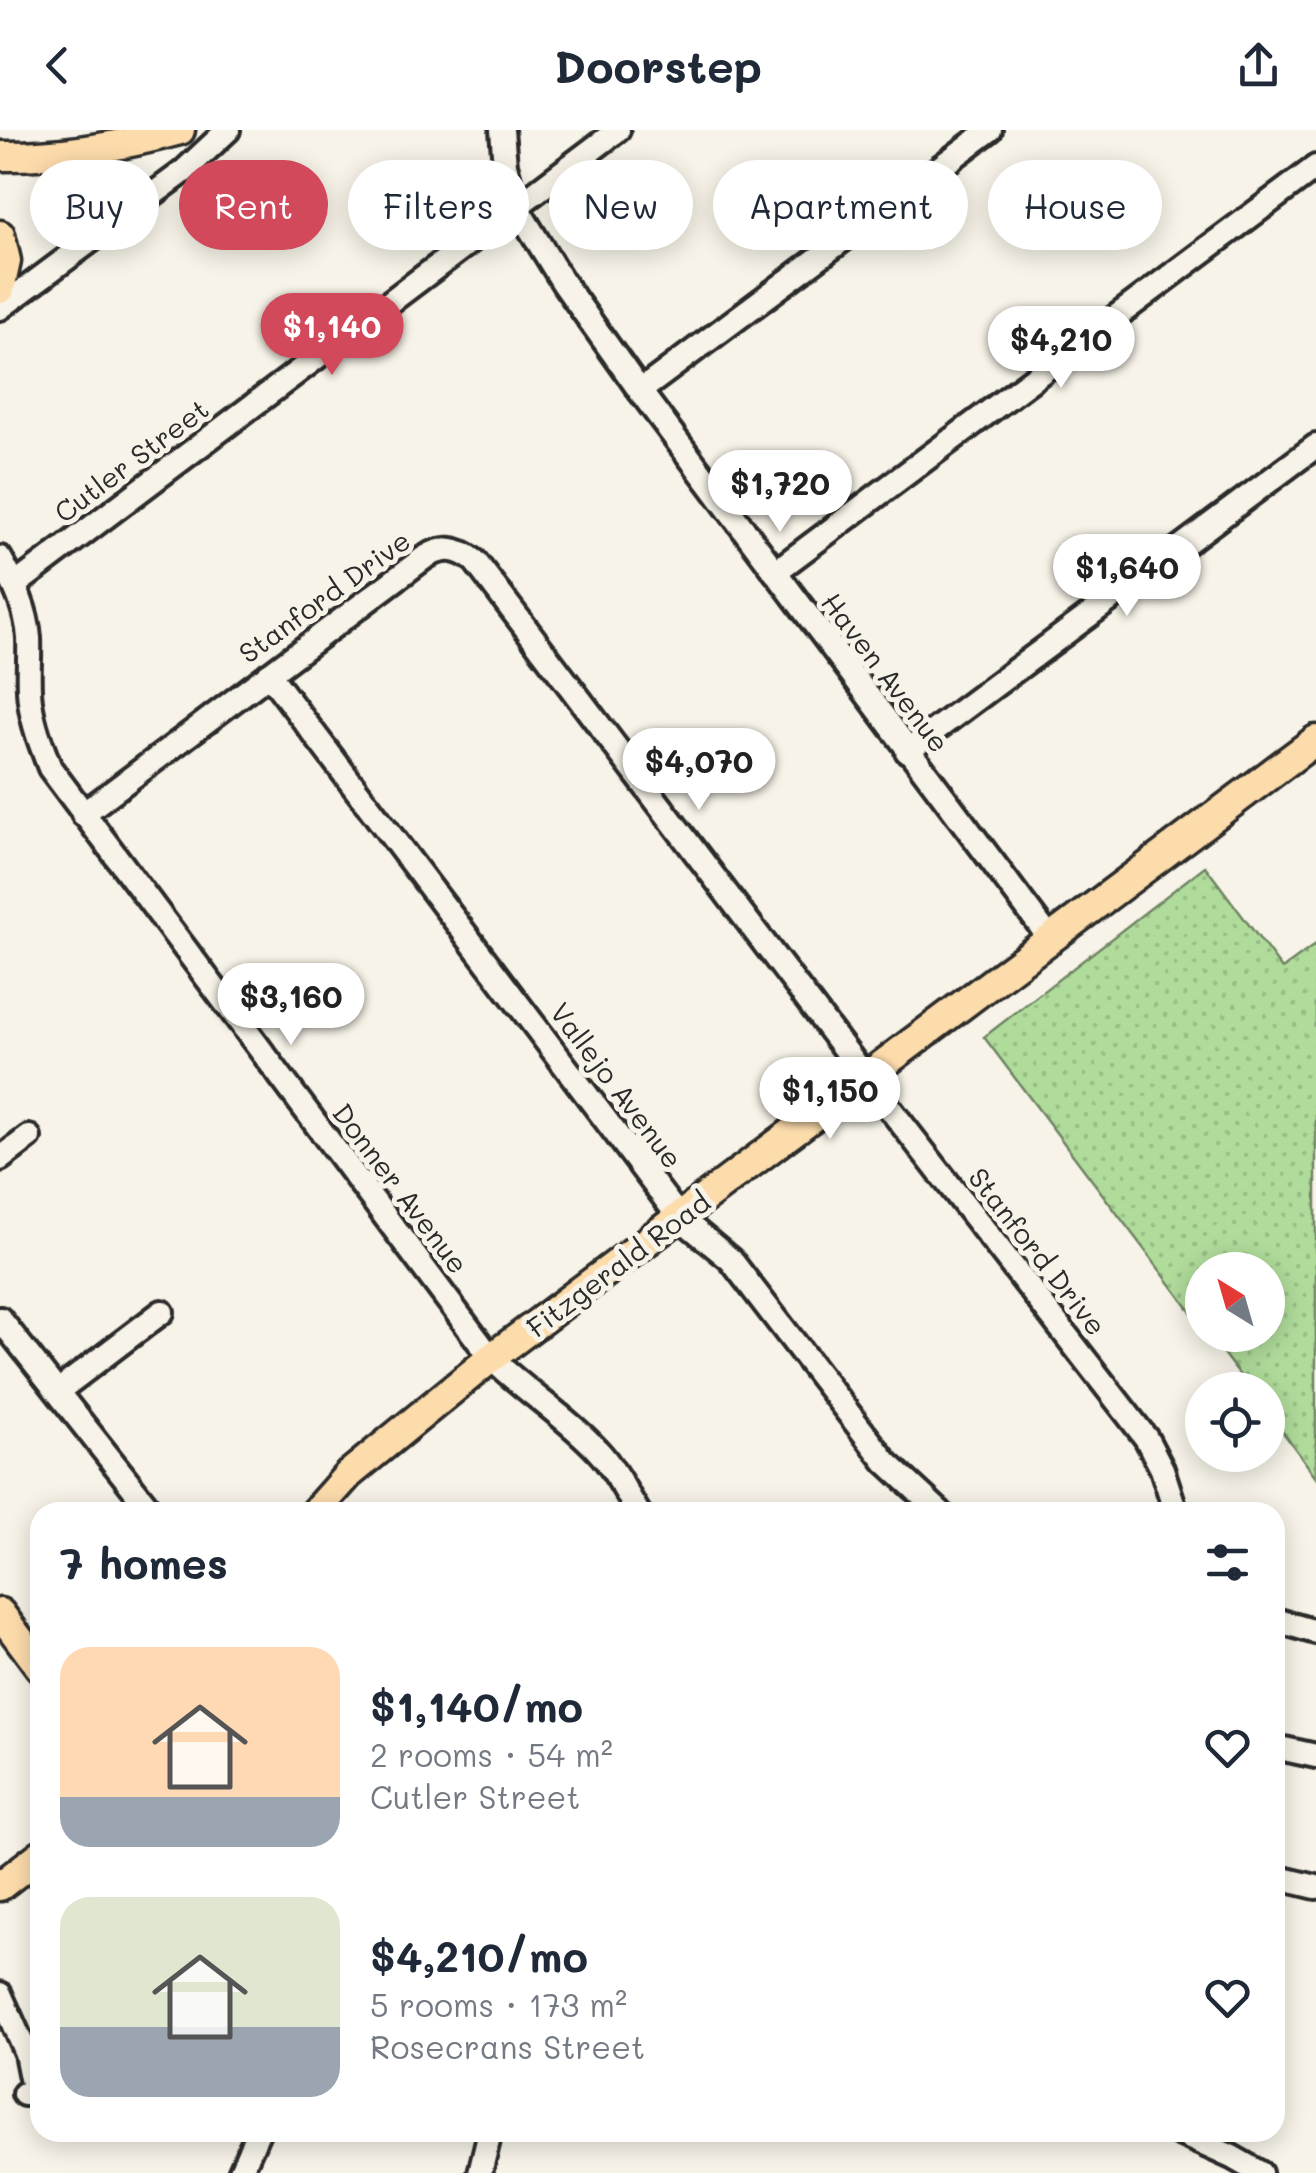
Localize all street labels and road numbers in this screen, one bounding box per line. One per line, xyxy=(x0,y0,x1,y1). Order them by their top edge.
street label: Cutler Street xyxy=(47,390,215,530)
street label: Stanford Drive xyxy=(231,522,417,670)
street label: Haven Avenue xyxy=(814,585,958,759)
street label: Vallejo Avenue xyxy=(543,995,691,1175)
street label: Donner Avenue xyxy=(325,1096,477,1280)
street label: Stanford Drive xyxy=(961,1160,1115,1342)
street label: Fitzgerald Road xyxy=(519,1183,717,1345)

